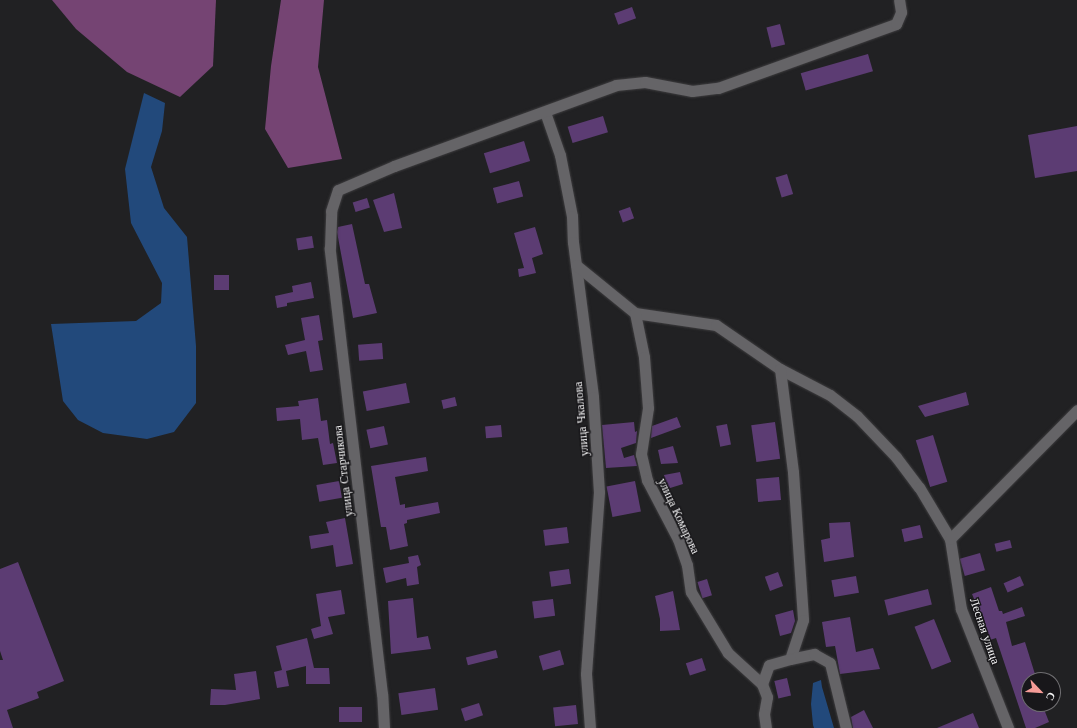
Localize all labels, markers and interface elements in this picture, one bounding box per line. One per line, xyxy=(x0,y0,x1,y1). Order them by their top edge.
street label: улица Чкалова xyxy=(571,381,591,457)
street label: улица Старчикова xyxy=(330,425,356,517)
street label: улица Комарова xyxy=(655,476,703,556)
street label: Лесная улица xyxy=(967,596,1003,666)
north arrow xyxy=(1021,672,1061,712)
text: С xyxy=(1043,690,1059,703)

